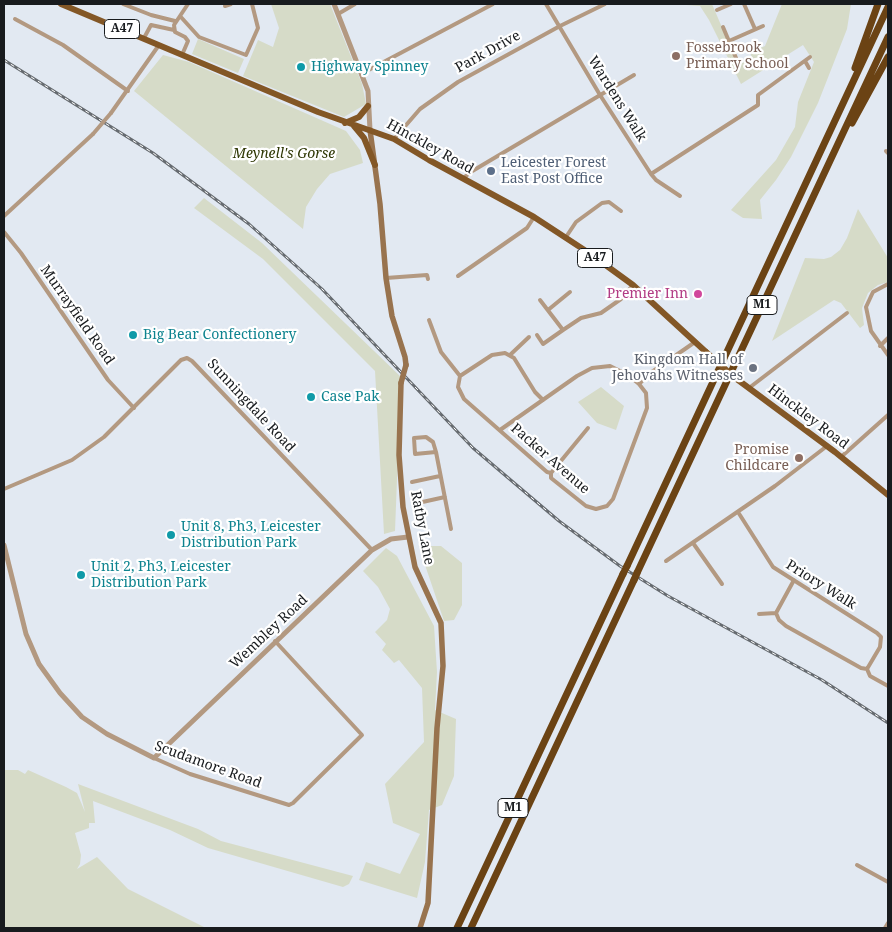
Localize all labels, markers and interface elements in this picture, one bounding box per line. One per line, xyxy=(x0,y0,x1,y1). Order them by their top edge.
road number: A47 xyxy=(104,20,140,38)
street label: Park Drive xyxy=(453,27,523,77)
place label: Fossebrook Primary School xyxy=(686,40,789,72)
marker: Fossebrook Primary School xyxy=(670,50,682,62)
street label: Wardens Walk xyxy=(584,53,650,145)
place label: Highway Spinney xyxy=(311,59,428,75)
marker: Highway Spinney xyxy=(295,61,307,73)
street label: Hinckley Road xyxy=(384,116,476,178)
park label: Meynell's Gorse xyxy=(233,146,335,162)
place label: Leicester Forest East Post Office xyxy=(501,155,606,188)
marker: Leicester Forest East Post Office xyxy=(485,165,497,177)
road number: A47 xyxy=(578,248,612,268)
street label: Murrayfield Road xyxy=(36,262,118,368)
place label: Premier Inn xyxy=(607,286,688,302)
marker: Premier Inn xyxy=(692,288,704,300)
road number: M1 xyxy=(747,296,777,314)
place label: Big Bear Confectionery xyxy=(143,327,296,343)
marker: Big Bear Confectionery xyxy=(127,329,139,341)
place label: Kingdom Hall of Jehovahs Witnesses xyxy=(612,352,743,384)
street label: Sunningdale Road xyxy=(203,356,299,456)
marker: Kingdom Hall of Jehovahs Witnesses xyxy=(747,362,759,374)
street label: Hinckley Road xyxy=(764,381,852,453)
place label: Case Pak xyxy=(321,389,379,405)
marker: Case Pak xyxy=(305,391,317,403)
street label: Packer Avenue xyxy=(507,420,593,498)
place label: Promise Childcare xyxy=(725,442,789,474)
marker: Promise Childcare xyxy=(793,452,805,464)
street label: Ratby Lane xyxy=(407,490,437,566)
place label: Unit 8, Ph3, Leicester Distribution Park xyxy=(181,519,321,552)
marker: Unit 8, Ph3, Leicester Distribution Park xyxy=(165,529,177,541)
street label: Priory Walk xyxy=(783,557,859,613)
place label: Unit 2, Ph3, Leicester Distribution Park xyxy=(91,559,231,592)
marker: Unit 2, Ph3, Leicester Distribution Park xyxy=(75,569,87,581)
street label: Wembley Road xyxy=(227,592,311,672)
street label: Scudamore Road xyxy=(152,738,264,792)
road number: M1 xyxy=(498,798,528,818)

